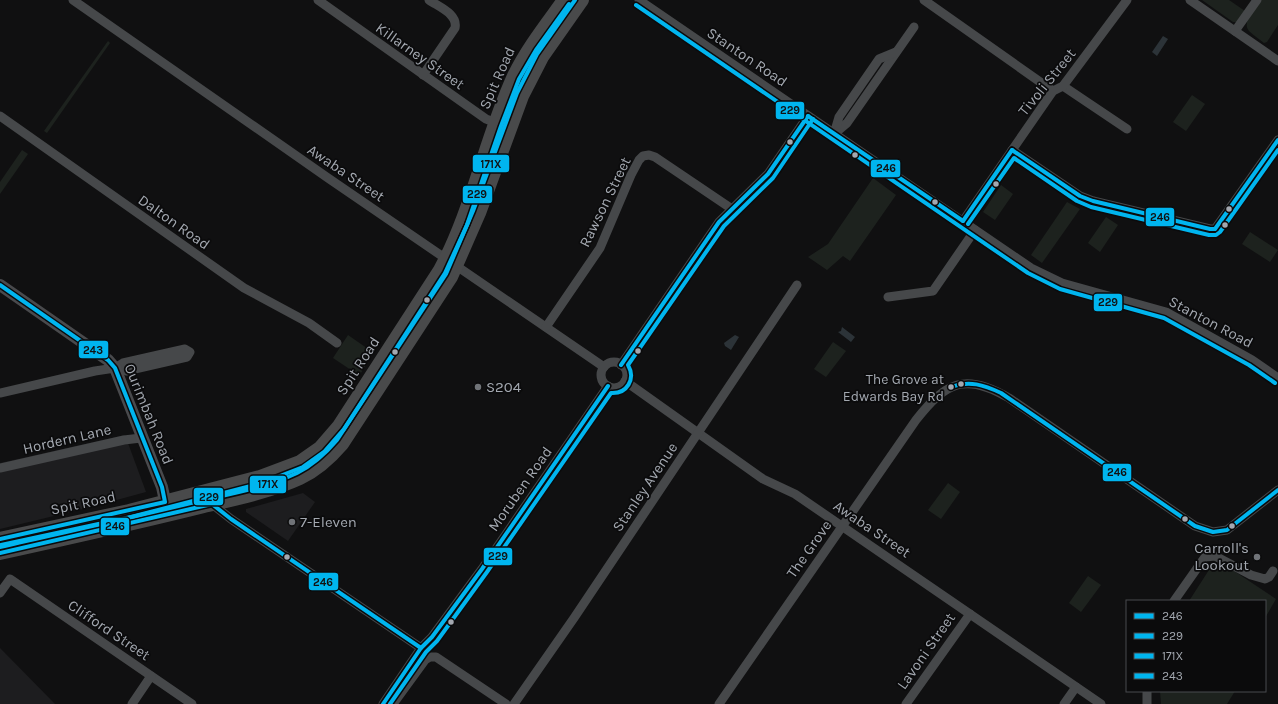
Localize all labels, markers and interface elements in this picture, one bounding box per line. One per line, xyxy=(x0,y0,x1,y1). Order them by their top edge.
street label: Killarney Street xyxy=(372,19,468,93)
street label: Stanton Road xyxy=(703,24,791,90)
street label: Spit Road xyxy=(475,44,519,112)
street label: Tivoli Street xyxy=(1014,45,1080,119)
line badge: 229 xyxy=(775,101,805,120)
text: 229 xyxy=(780,104,800,117)
unlabelled marker xyxy=(785,137,795,147)
street label: Awaba Street xyxy=(304,141,388,206)
unlabelled marker xyxy=(850,150,860,160)
line badge: 171X xyxy=(472,154,510,173)
street label: Rawson Street xyxy=(575,154,635,250)
text: 171X xyxy=(481,158,502,171)
line badge: 246 xyxy=(870,159,901,178)
text: 246 xyxy=(876,162,896,175)
unlabelled marker xyxy=(991,179,1001,189)
line badge: 229 xyxy=(462,185,493,204)
text: 229 xyxy=(467,188,487,201)
street label: Dalton Road xyxy=(135,191,213,253)
unlabelled marker xyxy=(930,197,940,207)
unlabelled marker xyxy=(1224,204,1234,214)
line badge: 246 xyxy=(1145,207,1175,227)
text: 246 xyxy=(1150,211,1170,224)
unlabelled marker xyxy=(1220,220,1230,230)
street label: Stanton Road xyxy=(1166,292,1256,352)
line badge: 229 xyxy=(1093,293,1123,312)
unlabelled marker xyxy=(422,295,432,305)
text: 229 xyxy=(1098,296,1118,309)
street label: Spit Road xyxy=(332,333,384,399)
line badge: 243 xyxy=(78,340,109,359)
text: 243 xyxy=(83,344,103,357)
unlabelled marker xyxy=(633,346,643,356)
unlabelled marker xyxy=(390,347,400,357)
street label: Ourimbah Road xyxy=(121,361,177,467)
place label: The Grove at Edwards Bay Rd xyxy=(843,371,944,405)
place label: S204 xyxy=(486,378,522,396)
unlabelled marker xyxy=(956,379,966,389)
marker: S204 xyxy=(473,382,483,392)
marker: The Grove at Edwards Bay Rd xyxy=(946,382,956,392)
street label: Hordern Lane xyxy=(21,420,113,458)
street label: Stanley Avenue xyxy=(609,439,681,535)
street label: Moruben Road xyxy=(484,443,556,535)
line badge: 246 xyxy=(1102,463,1132,482)
text: 246 xyxy=(1107,466,1127,479)
line badge: 171X xyxy=(249,475,287,494)
text: 171X xyxy=(258,478,279,491)
street label: Spit Road xyxy=(49,487,117,519)
line badge: 229 xyxy=(193,487,224,506)
text: 229 xyxy=(199,491,219,504)
street label: Awaba Street xyxy=(830,497,914,562)
place label: 7-Eleven xyxy=(300,513,357,531)
unlabelled marker xyxy=(1180,514,1190,524)
line badge: 246 xyxy=(100,517,130,536)
marker: 7-Eleven xyxy=(287,517,297,527)
street label: The Grove xyxy=(783,517,835,581)
text: 246 xyxy=(105,520,125,533)
unlabelled marker xyxy=(1227,521,1237,531)
place label: Carroll's Lookout xyxy=(1194,539,1249,574)
line badge: 229 xyxy=(483,547,513,566)
text: 229 xyxy=(488,550,508,563)
unlabelled marker xyxy=(282,552,292,562)
marker: Carroll's Lookout xyxy=(1252,552,1262,562)
line badge: 246 xyxy=(308,572,339,591)
text: 246 xyxy=(313,576,333,589)
street label: Clifford Street xyxy=(64,596,154,664)
legend xyxy=(1126,600,1266,692)
street label: Lavoni Street xyxy=(893,609,959,693)
text: 246 xyxy=(1162,609,1183,623)
unlabelled marker xyxy=(446,617,456,627)
text: 229 xyxy=(1162,629,1183,643)
text: 171X xyxy=(1162,649,1184,663)
text: 243 xyxy=(1162,669,1183,683)

